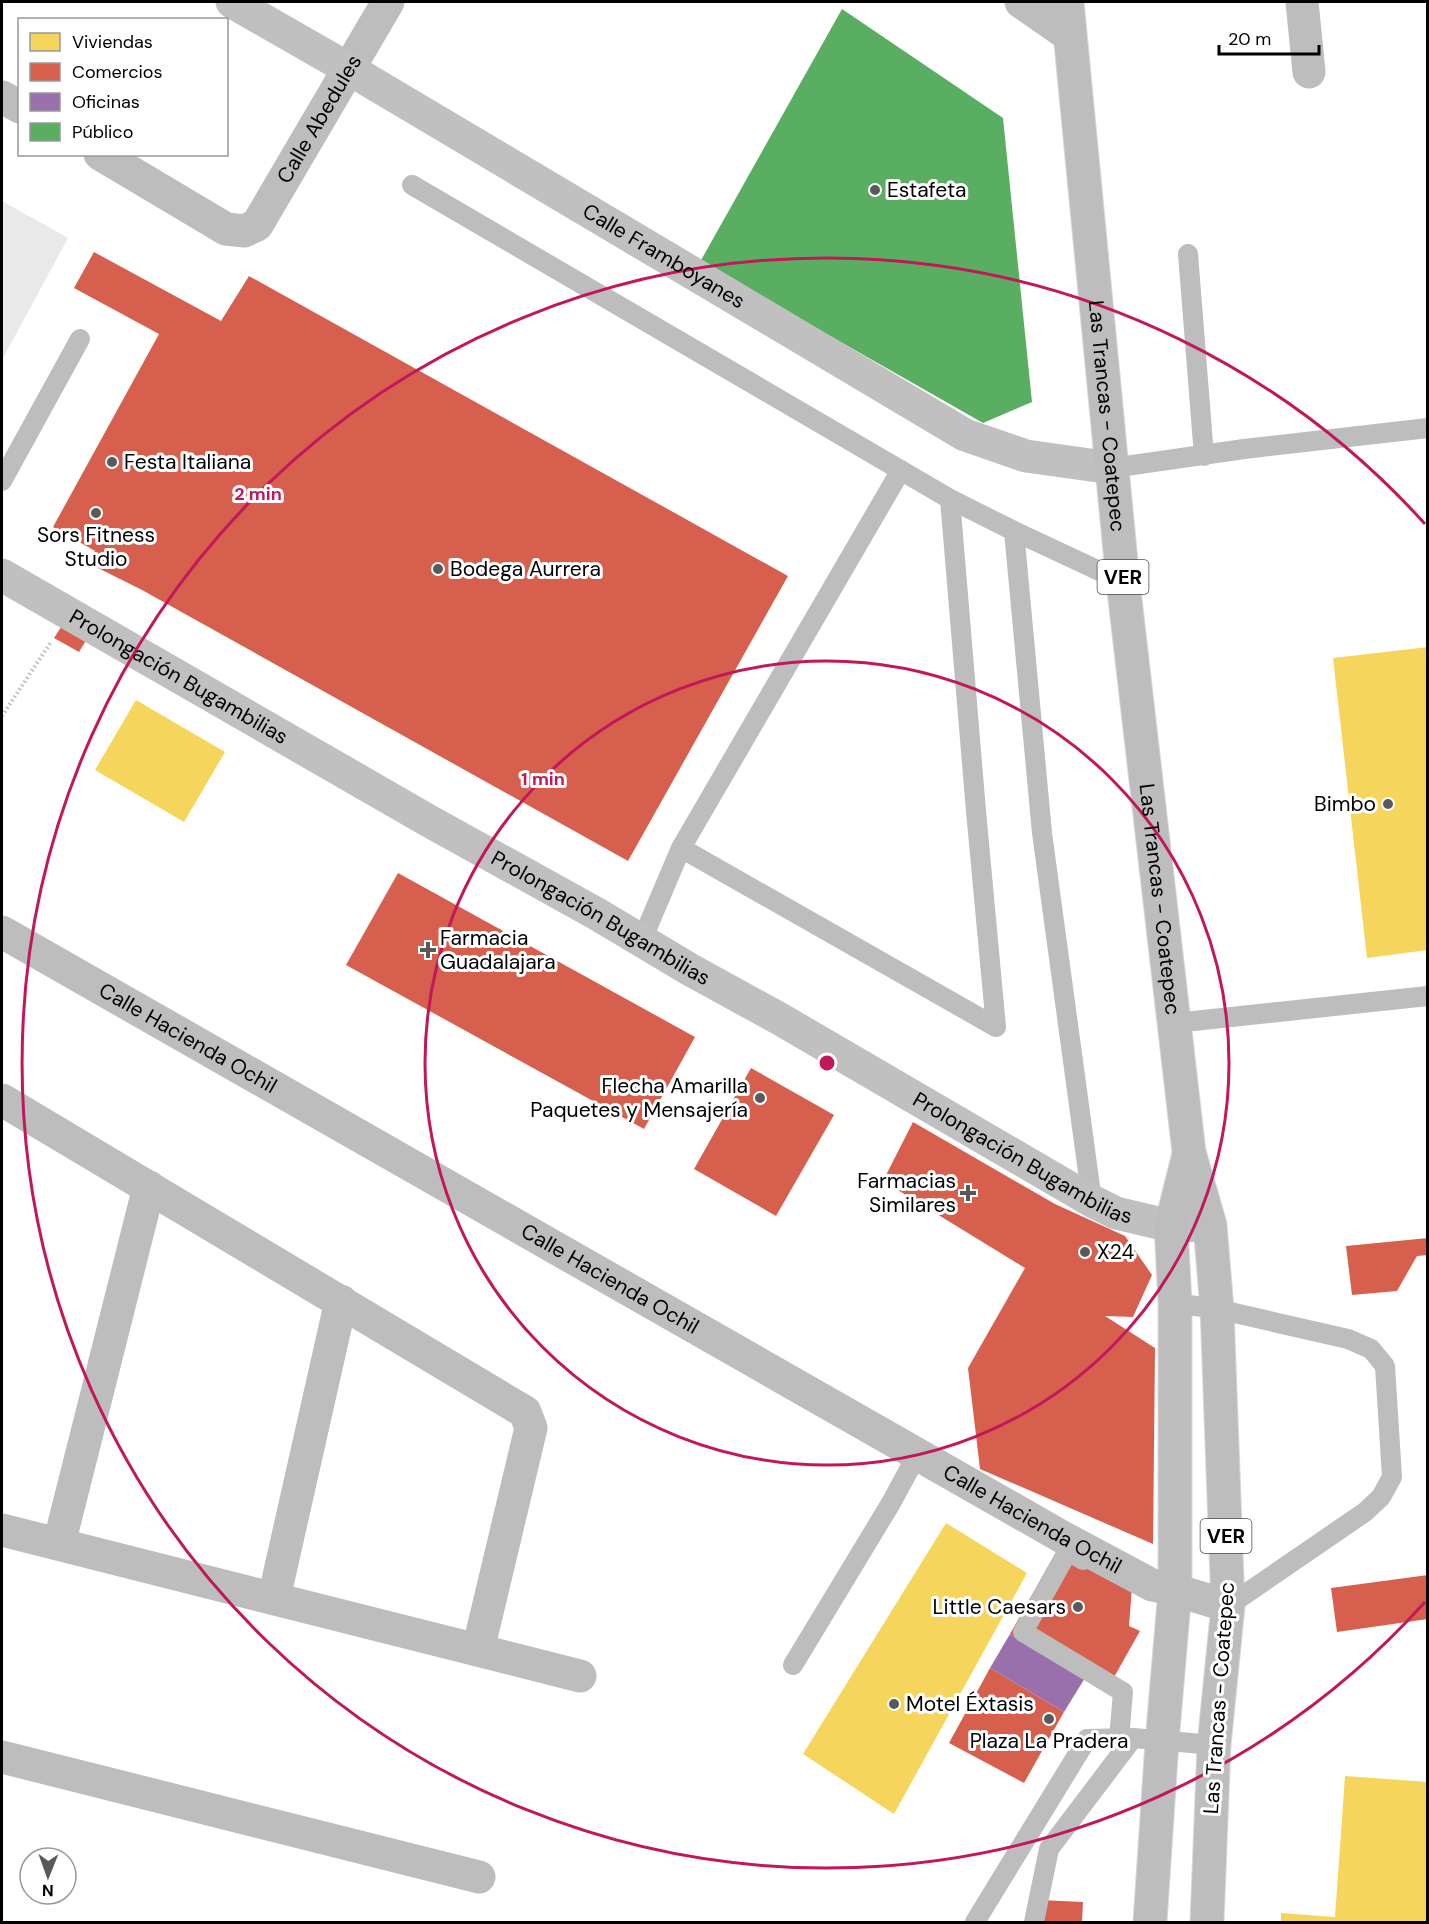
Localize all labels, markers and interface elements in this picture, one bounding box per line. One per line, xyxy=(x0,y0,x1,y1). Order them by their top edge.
legend xyxy=(18,18,228,156)
scale bar xyxy=(1219,18,1320,56)
text: 20 m xyxy=(1228,27,1271,51)
text: Viviendas xyxy=(72,30,153,54)
street label: Calle Abedules xyxy=(271,49,368,189)
text: Comercios xyxy=(72,60,163,84)
text: Oficinas xyxy=(72,90,140,114)
text: Público xyxy=(72,120,133,144)
place label: Estafeta xyxy=(887,176,967,204)
marker: Estafeta xyxy=(868,183,882,197)
street label: Calle Framboyanes xyxy=(577,197,750,315)
street label: Las Trancas - Coatepec xyxy=(1082,299,1132,533)
place label: Festa Italiana xyxy=(124,448,251,476)
marker: Festa Italiana xyxy=(105,455,119,469)
text: 2 min xyxy=(234,482,282,506)
marker: Sors Fitness Studio xyxy=(89,506,103,520)
place label: Sors Fitness Studio xyxy=(37,521,155,573)
place label: Bodega Aurrera xyxy=(450,555,601,583)
road number: VER xyxy=(1098,560,1148,594)
marker: Bodega Aurrera xyxy=(431,562,445,576)
street label: Prolongación Bugambilias xyxy=(64,603,293,751)
text: 1 min xyxy=(521,767,565,791)
street label: Las Trancas - Coatepec xyxy=(1132,782,1187,1016)
place label: Bimbo xyxy=(1314,790,1376,818)
marker: Bimbo xyxy=(1381,797,1395,811)
street label: Prolongación Bugambilias xyxy=(486,844,715,992)
place label: Farmacia Guadalajara xyxy=(440,924,556,976)
marker: Farmacia Guadalajara xyxy=(421,943,435,957)
street label: Calle Hacienda Ochil xyxy=(94,976,282,1100)
centre of rings xyxy=(817,1053,837,1073)
place label: Flecha Amarilla Paquetes y Mensajería xyxy=(530,1072,748,1124)
street label: Prolongación Bugambilias xyxy=(908,1086,1135,1230)
marker: Flecha Amarilla Paquetes y Mensajería xyxy=(753,1091,767,1105)
place label: Farmacias Similares xyxy=(857,1167,956,1219)
marker: Farmacias Similares xyxy=(961,1186,975,1200)
street label: Calle Hacienda Ochil xyxy=(516,1217,704,1341)
place label: X24 xyxy=(1097,1238,1134,1266)
marker: X24 xyxy=(1078,1245,1092,1259)
street label: Calle Hacienda Ochil xyxy=(938,1458,1127,1580)
road number: VER xyxy=(1200,1519,1252,1553)
street label: Las Trancas - Coatepec xyxy=(1197,1581,1241,1815)
place label: Little Caesars xyxy=(933,1593,1066,1621)
marker: Little Caesars xyxy=(1071,1600,1085,1614)
place label: Motel Éxtasis xyxy=(906,1690,1034,1718)
marker: Motel Éxtasis xyxy=(887,1697,901,1711)
marker: Plaza La Pradera xyxy=(1042,1712,1056,1726)
place label: Plaza La Pradera xyxy=(970,1727,1128,1755)
north arrow xyxy=(18,1846,78,1906)
text: N xyxy=(42,1880,54,1901)

